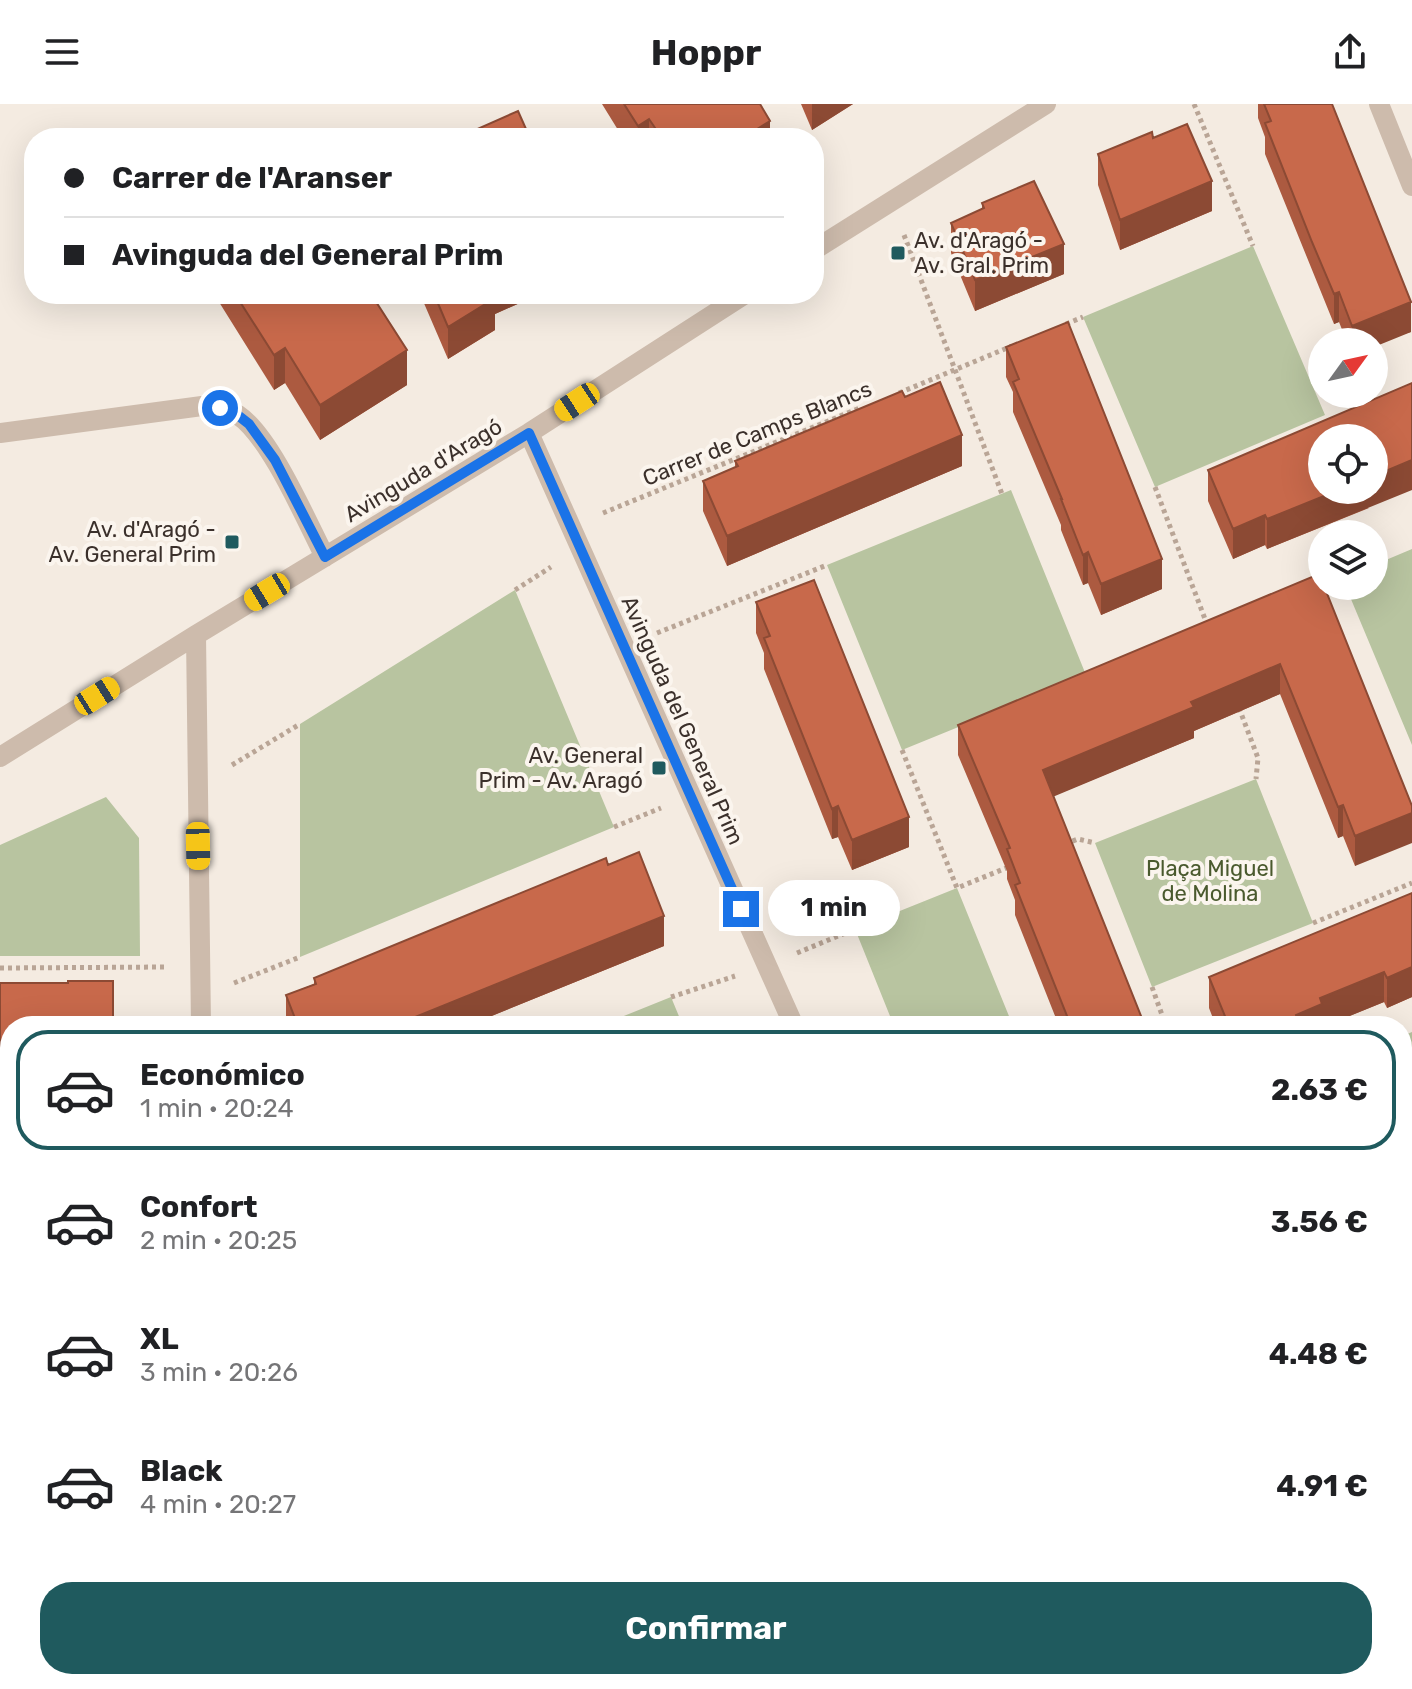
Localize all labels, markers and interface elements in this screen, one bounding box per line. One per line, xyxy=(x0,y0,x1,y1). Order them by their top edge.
icon: menu xyxy=(40,30,84,74)
icon: share xyxy=(1328,30,1372,74)
text: Hoppr xyxy=(651,31,761,74)
text: Carrer de l'Aranser xyxy=(112,160,392,196)
place label: Av. d'Aragó - Av. Gral. Prim xyxy=(914,227,1049,279)
text: Avinguda del General Prim xyxy=(112,237,504,273)
marker: Av. d'Aragó - Av. Gral. Prim xyxy=(889,244,907,262)
north arrow xyxy=(1308,328,1388,408)
map controls xyxy=(1308,328,1388,600)
street label: Carrer de Camps Blancs xyxy=(639,375,876,492)
car xyxy=(550,379,604,425)
route start xyxy=(202,390,238,426)
street label: Avinguda d'Aragó xyxy=(340,413,507,528)
button: locate xyxy=(1308,424,1388,504)
place label: Av. d'Aragó - Av. General Prim xyxy=(49,516,216,568)
button: layers xyxy=(1308,520,1388,600)
marker: Av. d'Aragó - Av. General Prim xyxy=(223,533,241,551)
car xyxy=(240,569,294,615)
street label: Avinguda del General Prim xyxy=(615,592,750,849)
car xyxy=(70,673,124,719)
place label: Av. General Prim - Av. Aragó xyxy=(479,742,643,794)
marker: Av. General Prim - Av. Aragó xyxy=(650,759,668,777)
car xyxy=(186,822,210,870)
park label: Plaça Miguel de Molina xyxy=(1146,855,1274,907)
callout: 1 min xyxy=(769,881,901,937)
route end xyxy=(723,891,759,927)
text: 1 min xyxy=(801,892,867,923)
icon: car xyxy=(44,1054,116,1126)
text: Económico xyxy=(140,1057,305,1093)
text: 2.63 € xyxy=(1271,1072,1368,1108)
text: 1 min · 20:24 xyxy=(140,1093,294,1124)
icon: car xyxy=(44,1186,116,1258)
text: Confort xyxy=(140,1189,258,1225)
text: 3.56 € xyxy=(1271,1204,1368,1240)
text: 2 min · 20:25 xyxy=(140,1225,297,1256)
icon: car xyxy=(44,1318,116,1390)
text: XL xyxy=(140,1321,179,1357)
text: 4.48 € xyxy=(1269,1336,1368,1372)
text: 3 min · 20:26 xyxy=(140,1357,298,1388)
icon: car xyxy=(44,1450,116,1522)
text: Black xyxy=(140,1453,223,1489)
text: 4.91 € xyxy=(1276,1468,1368,1504)
text: 4 min · 20:27 xyxy=(140,1489,296,1520)
button: Confirmar xyxy=(40,1582,1372,1674)

